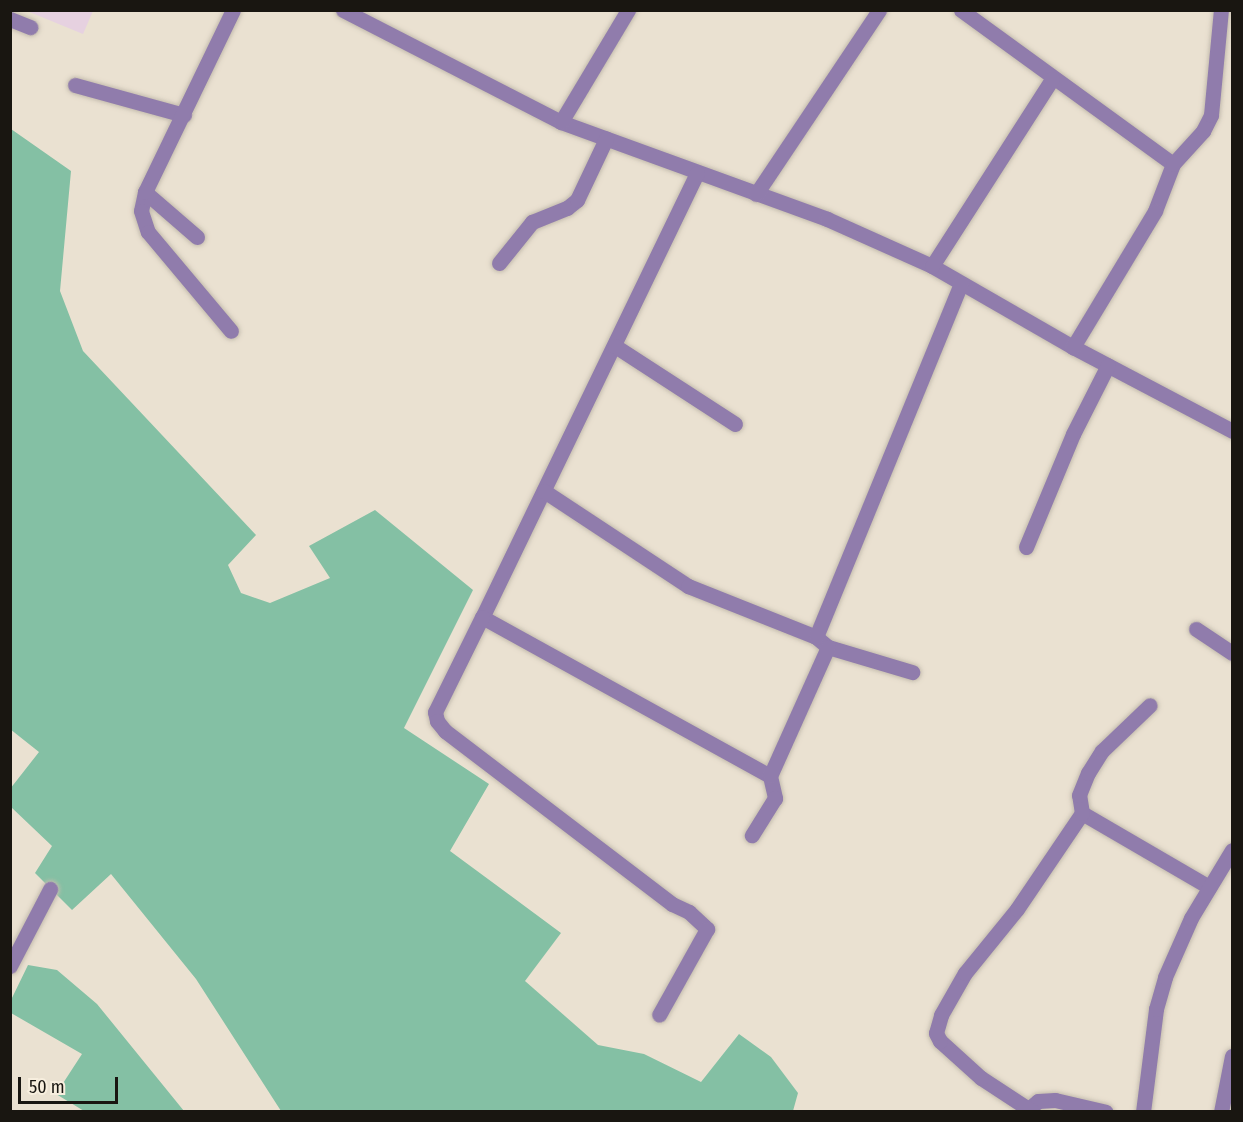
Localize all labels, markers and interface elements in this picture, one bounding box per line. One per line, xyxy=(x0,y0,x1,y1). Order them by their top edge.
scale bar xyxy=(21,1065,122,1103)
text: 50 m xyxy=(29,1076,65,1098)

